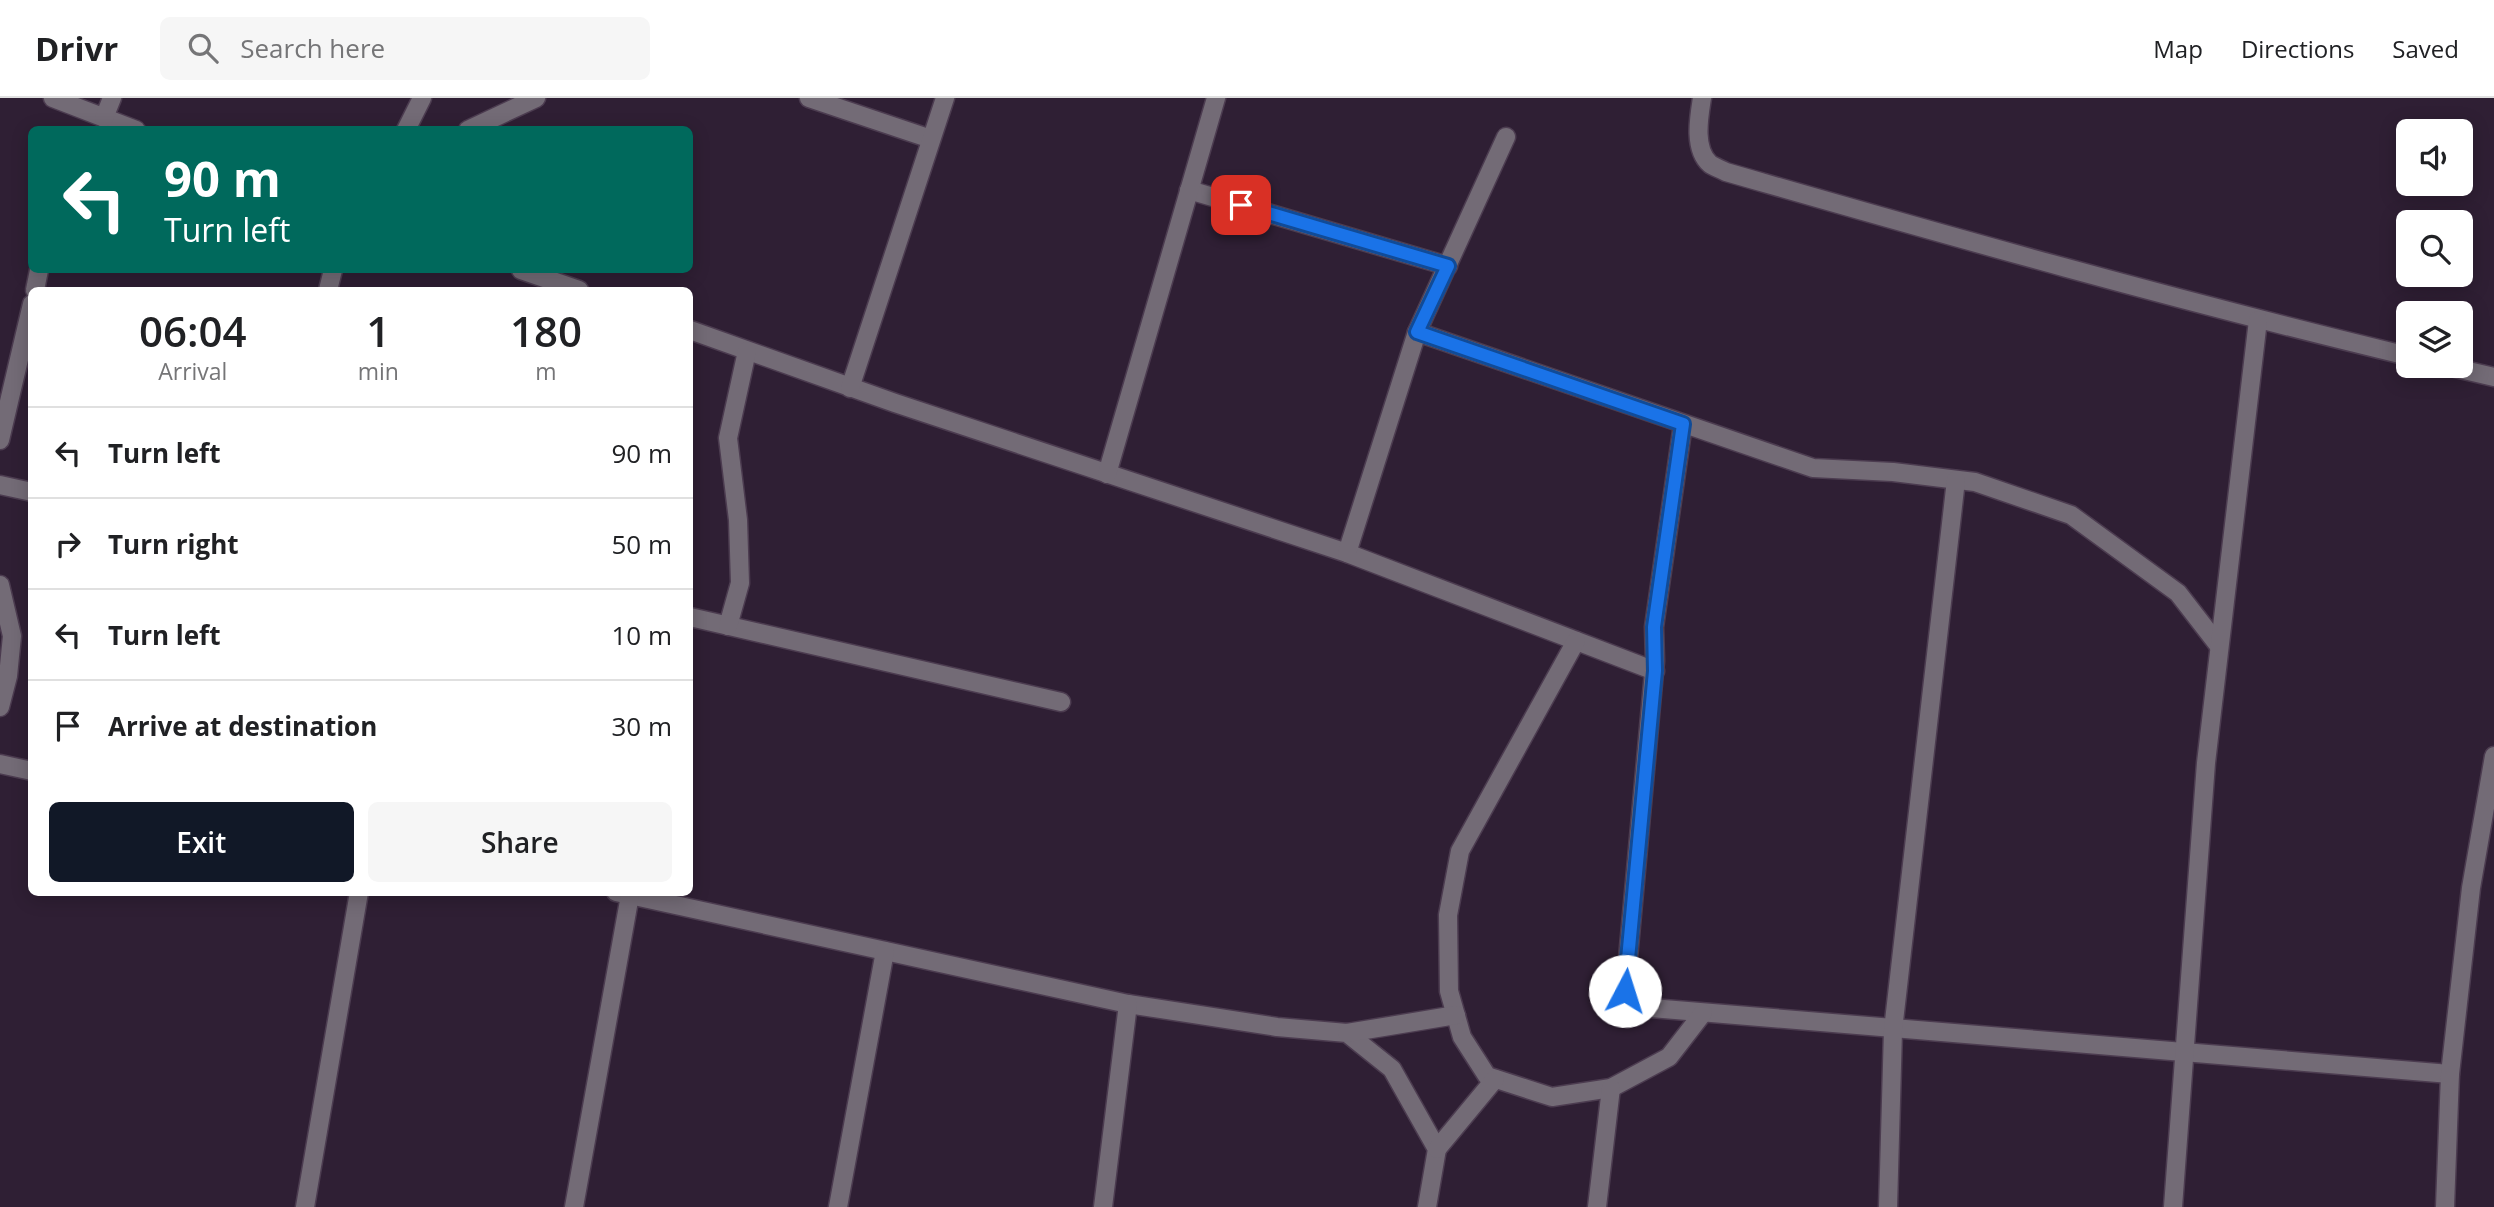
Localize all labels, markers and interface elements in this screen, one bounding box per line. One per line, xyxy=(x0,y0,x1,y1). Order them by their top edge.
search box xyxy=(160,17,650,80)
text: Drivr xyxy=(35,26,118,71)
icon: search xyxy=(184,29,222,67)
text: Search here xyxy=(240,30,385,66)
text: Map xyxy=(2153,32,2203,65)
text: Directions xyxy=(2241,32,2354,65)
text: Saved xyxy=(2392,32,2459,65)
map controls xyxy=(2396,119,2473,378)
button: sound xyxy=(2396,119,2473,196)
text: 90 m xyxy=(164,145,281,211)
icon: left xyxy=(49,154,140,245)
pin xyxy=(1211,175,1271,235)
icon: arrive xyxy=(1222,186,1260,224)
text: Turn left xyxy=(164,208,290,251)
button: search xyxy=(2396,210,2473,287)
button: layers xyxy=(2396,301,2473,378)
text: 06:04 xyxy=(139,302,247,359)
text: 1 xyxy=(366,302,390,359)
text: 180 xyxy=(510,302,582,359)
text: Arrival xyxy=(158,355,227,387)
text: min xyxy=(358,355,399,387)
text: m xyxy=(535,355,557,387)
icon: left xyxy=(49,434,87,472)
text: Turn left xyxy=(108,435,220,471)
text: 90 m xyxy=(611,435,672,471)
icon: right xyxy=(49,525,87,563)
text: Turn right xyxy=(108,526,239,562)
text: 50 m xyxy=(611,526,672,562)
icon: left xyxy=(49,616,87,654)
text: Turn left xyxy=(108,617,220,653)
text: 10 m xyxy=(611,617,672,653)
icon: arrive xyxy=(49,707,87,745)
text: Arrive at destination xyxy=(108,708,377,744)
text: 30 m xyxy=(611,708,672,744)
button: Exit xyxy=(49,802,354,882)
button: Share xyxy=(368,802,672,882)
position arrow xyxy=(1588,954,1662,1028)

